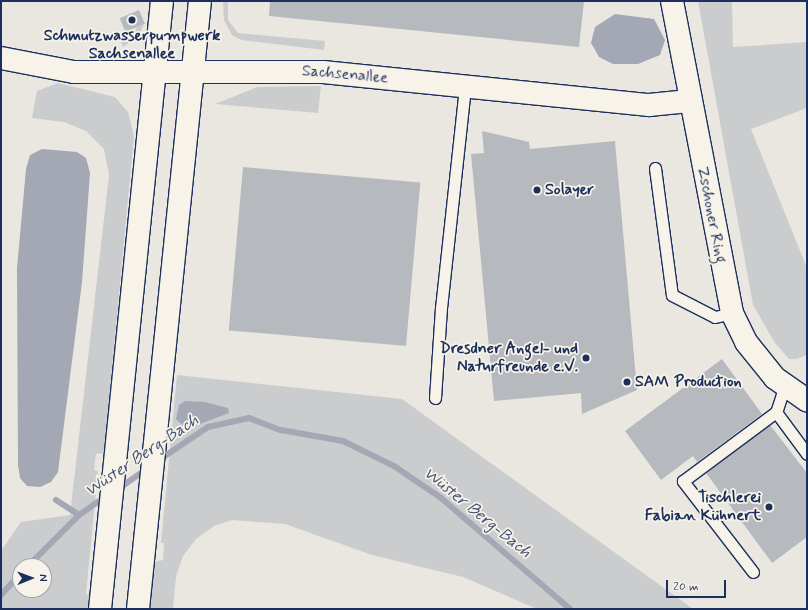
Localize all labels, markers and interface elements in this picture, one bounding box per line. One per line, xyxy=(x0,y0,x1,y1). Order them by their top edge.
marker: Schmutzwasserpumpwerk Sachsenallee xyxy=(127,15,137,25)
place label: Schmutzwasserpumpwerk Sachsenallee xyxy=(44,26,220,64)
street label: Sachsenallee xyxy=(301,62,389,88)
street label: Zschoner Ring xyxy=(692,165,730,265)
place label: Solayer xyxy=(545,180,594,200)
marker: Solayer xyxy=(532,185,542,195)
place label: Dresdner Angel- und Naturfreunde e.V. xyxy=(440,339,578,377)
marker: Dresdner Angel- und Naturfreunde e.V. xyxy=(581,353,591,363)
place label: SAM Production xyxy=(635,372,741,392)
marker: SAM Production xyxy=(622,377,632,387)
water label: Wüster Berg-Bach xyxy=(81,410,203,502)
water label: Wüster Berg-Bach xyxy=(419,463,535,563)
place label: Tischlerei Fabian Kühnert xyxy=(645,488,761,526)
marker: Tischlerei Fabian Kühnert xyxy=(764,502,774,512)
north arrow xyxy=(12,558,52,598)
scale bar xyxy=(668,572,728,598)
text: N xyxy=(36,574,50,582)
text: 20 m xyxy=(673,579,699,595)

